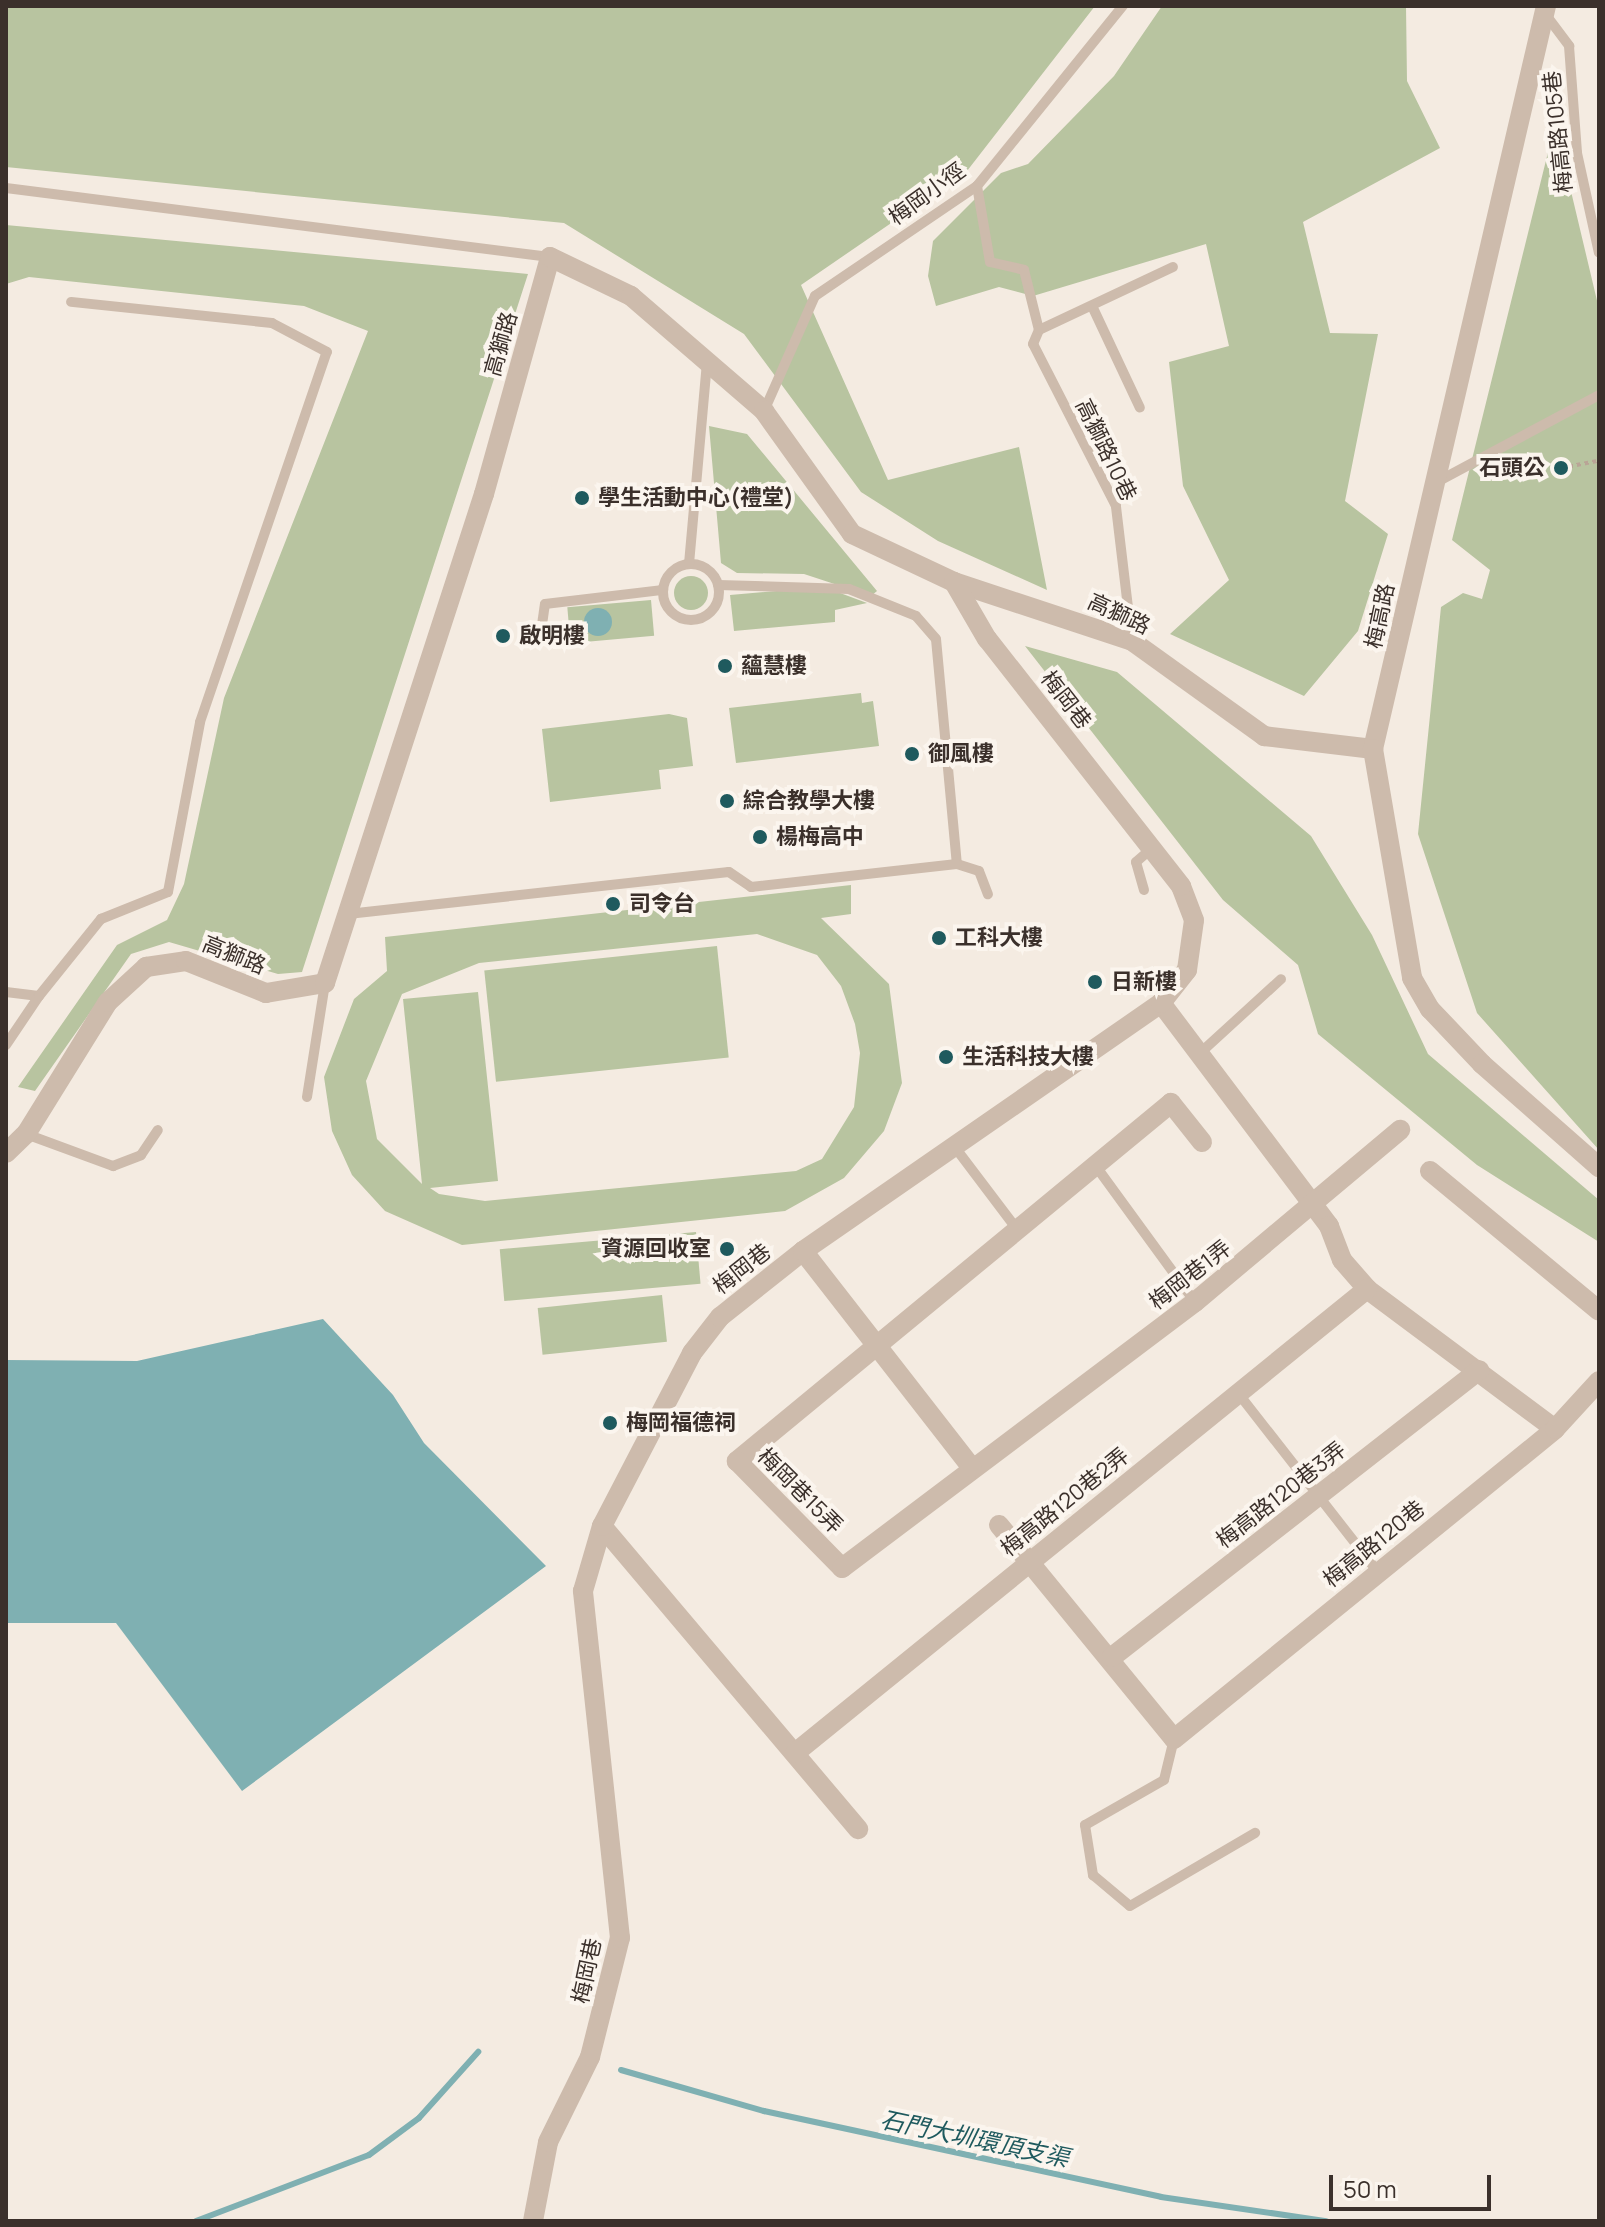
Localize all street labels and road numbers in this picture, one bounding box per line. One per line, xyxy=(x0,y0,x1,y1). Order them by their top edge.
street label: 梅高路105巷 xyxy=(1538,70,1578,194)
street label: 梅岡小徑 xyxy=(884,157,970,231)
street label: 高獅路 xyxy=(479,309,523,379)
street label: 高獅路10巷 xyxy=(1070,395,1142,505)
street label: 梅高路 xyxy=(1360,581,1400,651)
street label: 高獅路 xyxy=(1084,588,1154,640)
street label: 梅岡巷 xyxy=(1035,666,1097,734)
street label: 高獅路 xyxy=(198,930,270,980)
street label: 梅岡巷1弄 xyxy=(1144,1235,1236,1315)
street label: 梅岡巷 xyxy=(708,1238,776,1300)
street label: 梅高路120巷3弄 xyxy=(1211,1436,1351,1554)
street label: 梅高路120巷2弄 xyxy=(996,1442,1134,1562)
street label: 梅岡巷15弄 xyxy=(752,1443,848,1539)
street label: 梅高路120巷 xyxy=(1318,1495,1430,1593)
street label: 梅岡巷 xyxy=(567,1936,607,2006)

